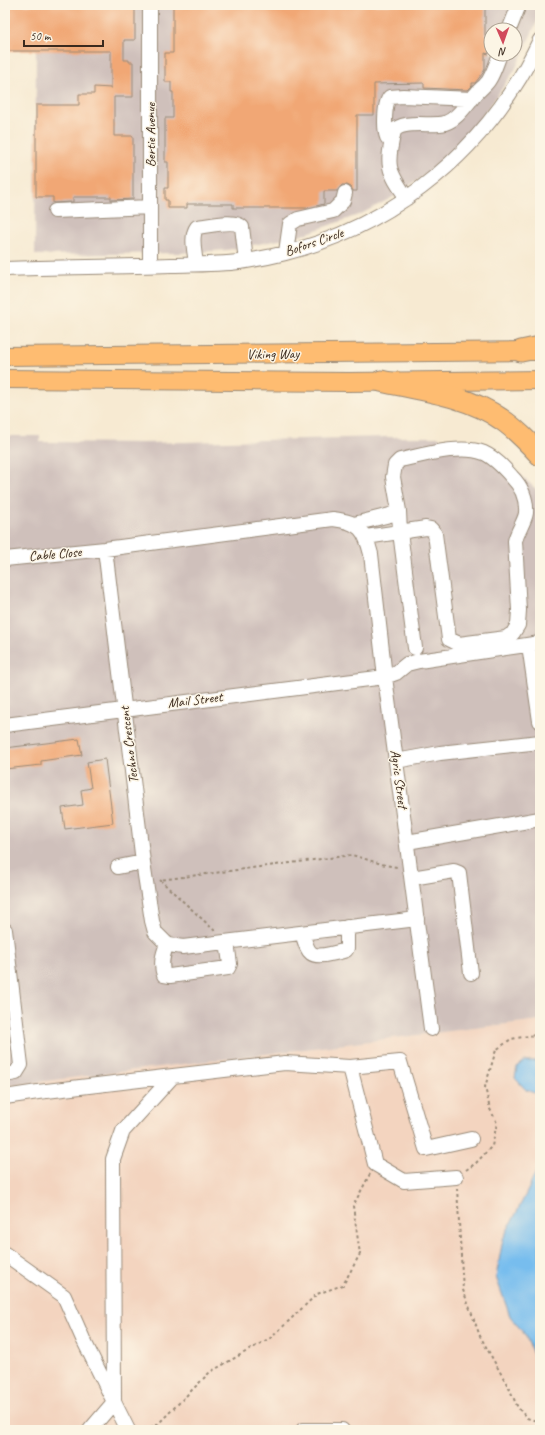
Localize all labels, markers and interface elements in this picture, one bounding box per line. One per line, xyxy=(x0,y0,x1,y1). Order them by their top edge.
scale bar xyxy=(24,22,103,48)
north arrow xyxy=(483,22,523,62)
text: 50 m xyxy=(30,28,52,44)
text: N xyxy=(498,45,507,59)
street label: Bertie Avenue xyxy=(142,101,159,167)
street label: Bofors Circle xyxy=(283,224,347,260)
street label: Viking Way xyxy=(247,345,301,363)
street label: Cable Close xyxy=(28,543,83,565)
street label: Mail Street xyxy=(167,688,225,712)
street label: Techno Crescent xyxy=(116,704,142,784)
street label: Agric Street xyxy=(386,749,412,812)

